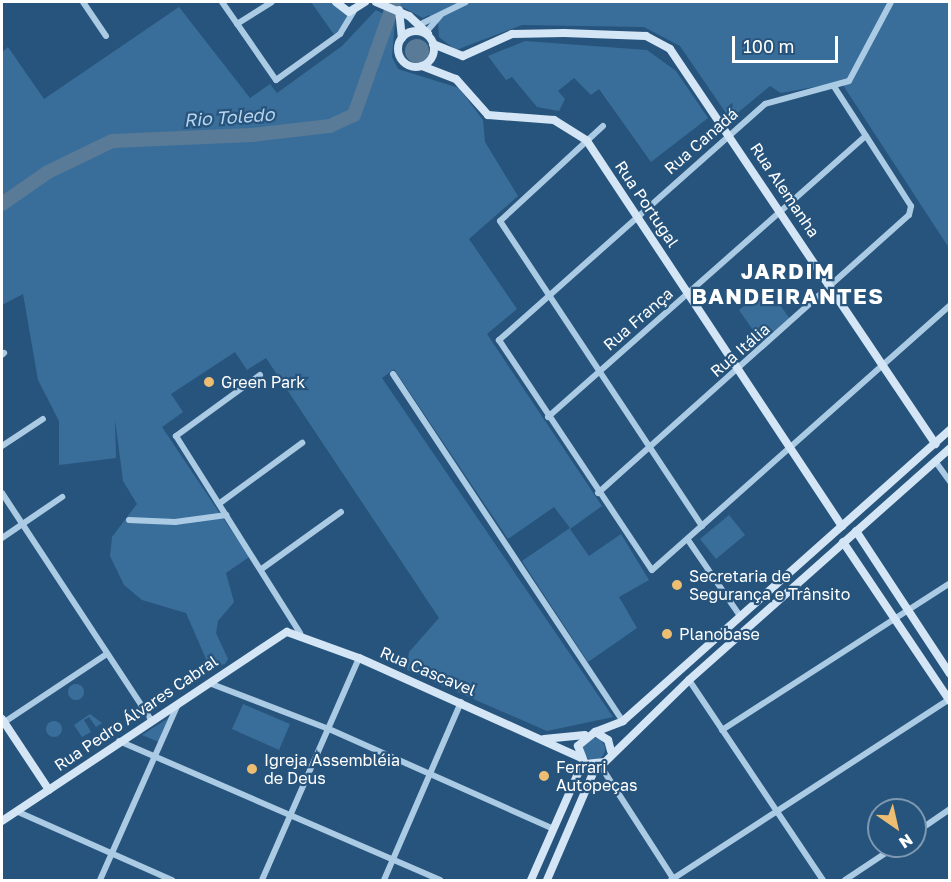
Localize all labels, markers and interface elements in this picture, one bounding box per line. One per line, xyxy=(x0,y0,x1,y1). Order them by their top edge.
scale bar xyxy=(735,24,842,62)
text: 100 m xyxy=(743,35,794,57)
water label: Rio Toledo xyxy=(183,103,275,131)
street label: Rua Canadá xyxy=(660,104,742,178)
street label: Rua Alemanha xyxy=(746,139,824,241)
street label: Rua Portugal xyxy=(611,157,683,251)
district label: JARDIM BANDEIRANTES xyxy=(692,257,884,308)
street label: Rua França xyxy=(599,284,677,354)
street label: Rua Itália xyxy=(706,319,774,381)
place label: Green Park xyxy=(221,372,305,392)
marker: Green Park xyxy=(202,375,216,389)
place label: Secretaria de Segurança e Trânsito xyxy=(689,566,850,604)
marker: Secretaria de Segurança e Trânsito xyxy=(670,578,684,592)
place label: Planobase xyxy=(679,624,760,644)
marker: Planobase xyxy=(660,627,674,641)
street label: Rua Cascavel xyxy=(377,642,479,700)
street label: Rua Pedro Álvares Cabral xyxy=(51,651,221,775)
place label: Igreja Assembléia de Deus xyxy=(264,750,400,788)
place label: Ferrari Autopeças xyxy=(556,757,637,795)
marker: Igreja Assembléia de Deus xyxy=(245,762,259,776)
marker: Ferrari Autopeças xyxy=(537,769,551,783)
north arrow xyxy=(867,798,927,858)
text: N xyxy=(895,830,917,853)

